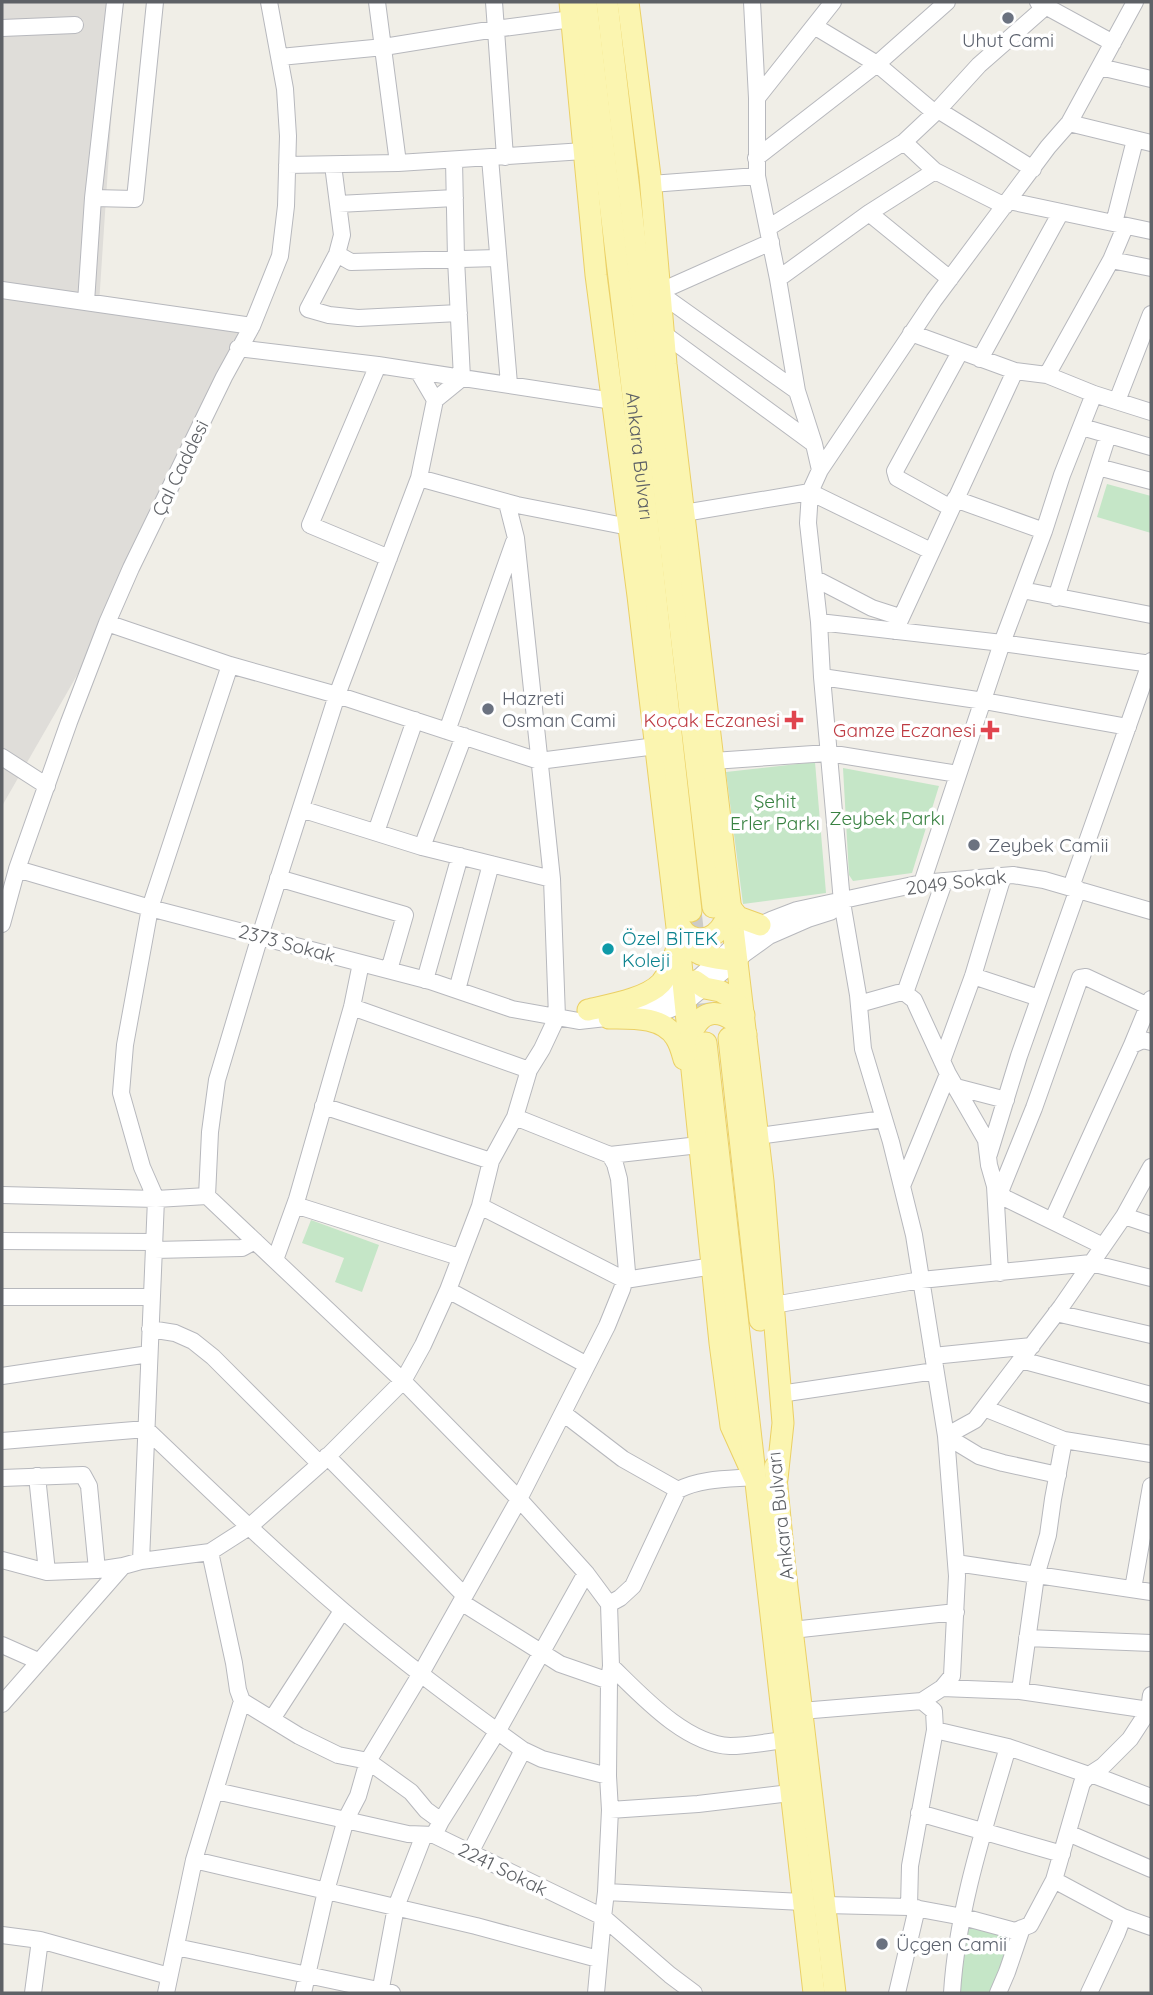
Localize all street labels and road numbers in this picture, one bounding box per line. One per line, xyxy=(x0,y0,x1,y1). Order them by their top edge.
street label: Ankara Bulvarı xyxy=(621,391,659,521)
street label: Çal Caddesi xyxy=(146,416,214,520)
street label: 2049 Sokak xyxy=(904,864,1008,900)
street label: 2373 Sokak xyxy=(236,919,338,967)
street label: Ankara Bulvarı xyxy=(761,1451,799,1581)
street label: 2241 Sokak xyxy=(454,1837,552,1901)

